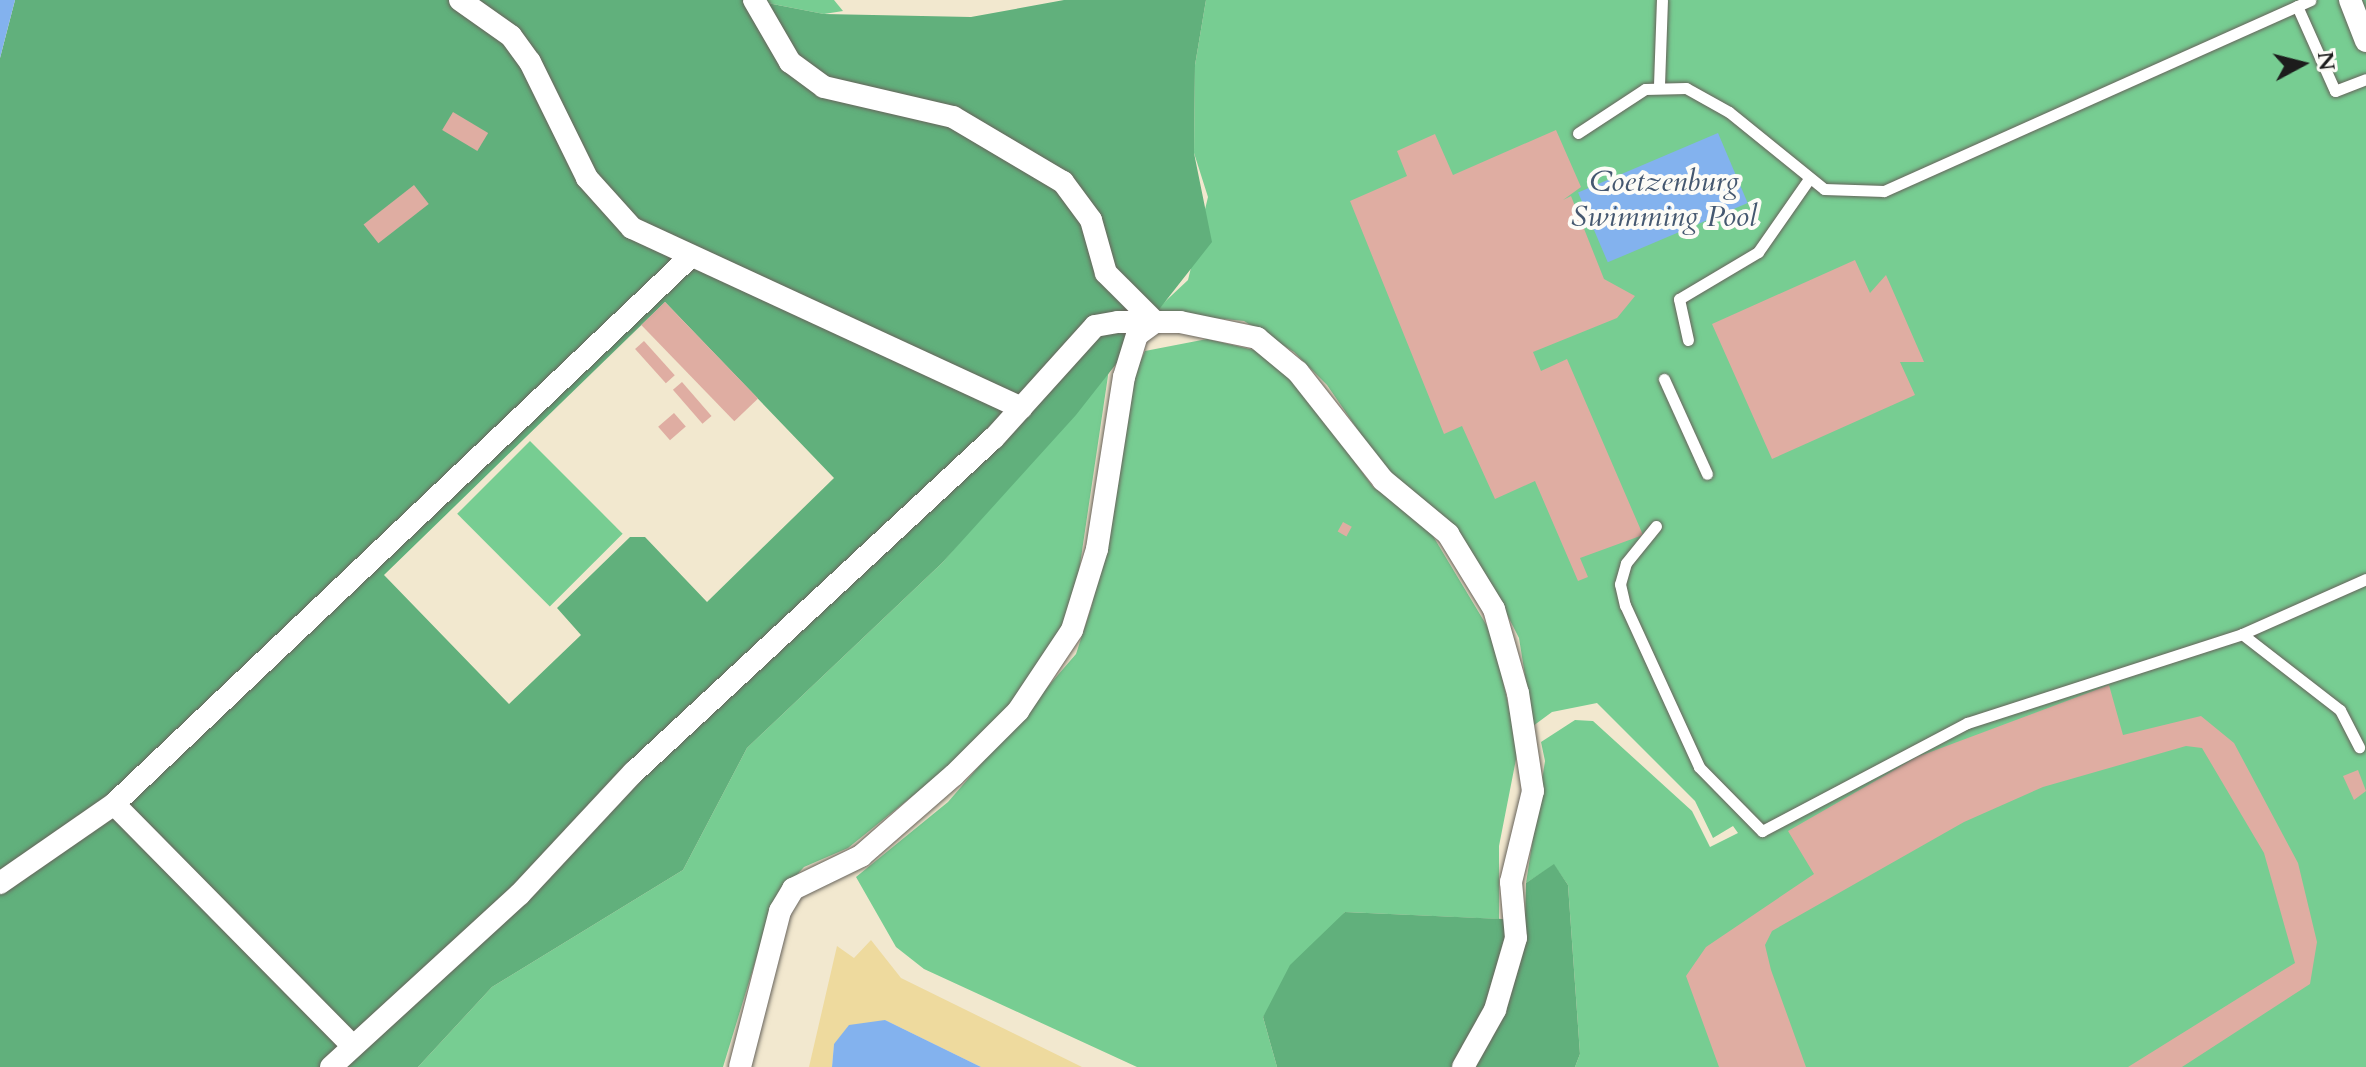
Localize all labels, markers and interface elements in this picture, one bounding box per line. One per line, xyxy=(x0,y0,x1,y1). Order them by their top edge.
north arrow xyxy=(2262,24,2342,104)
text: N xyxy=(2310,50,2342,72)
water label: Coetzenburg Swimming Pool xyxy=(1571,164,1757,234)

